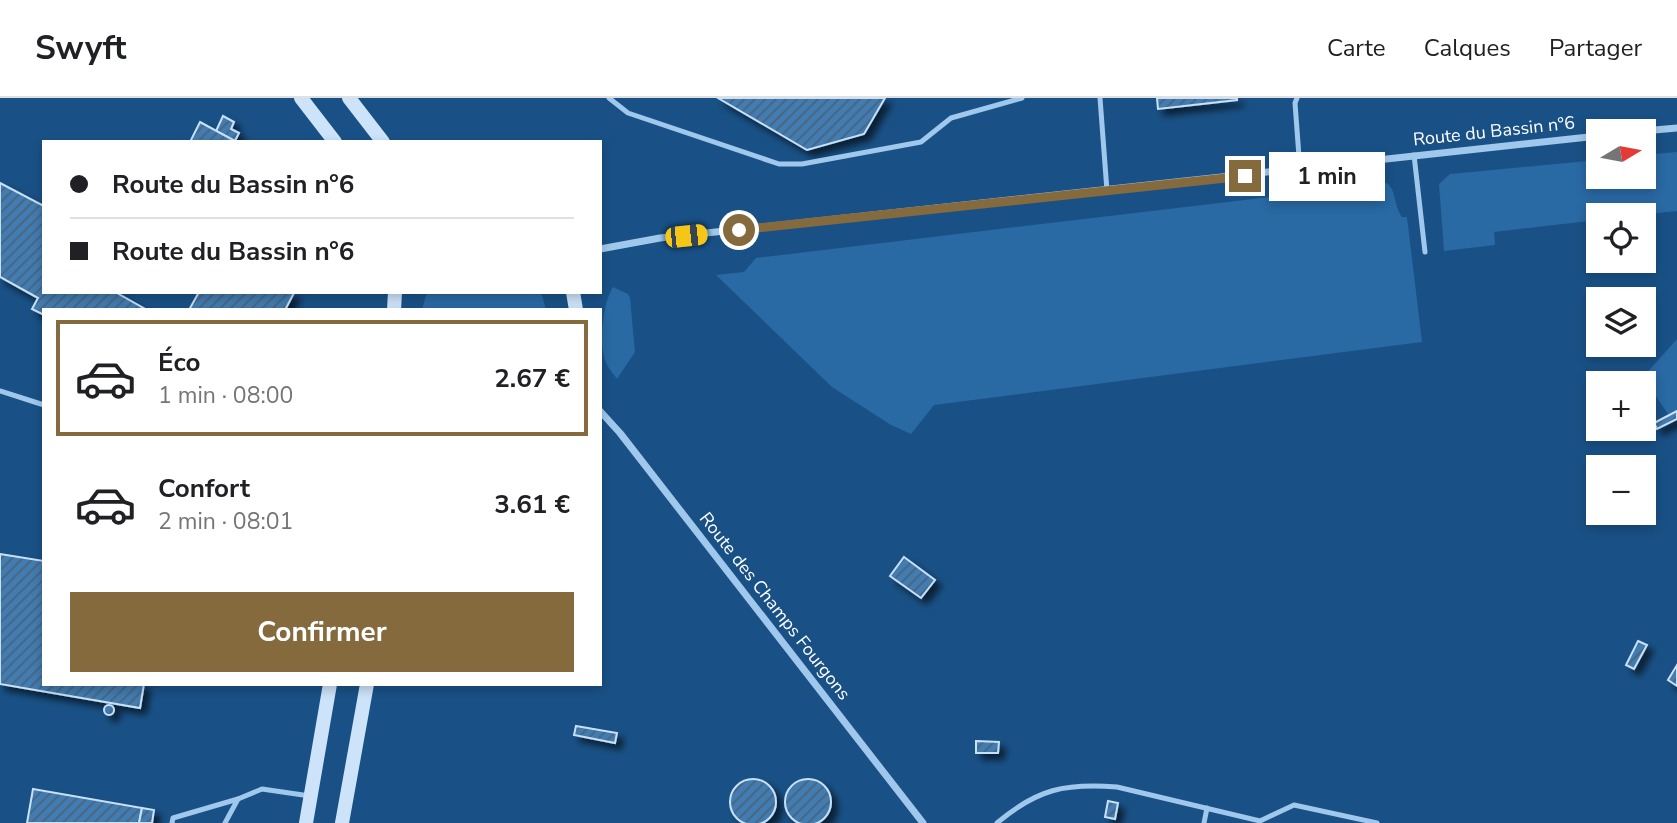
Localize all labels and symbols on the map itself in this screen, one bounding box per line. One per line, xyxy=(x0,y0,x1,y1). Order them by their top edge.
street label: Route du Bassin n°6 xyxy=(1412,111,1576,151)
north arrow xyxy=(1586,119,1656,189)
callout: 1 min xyxy=(1270,152,1385,200)
route end xyxy=(1229,160,1261,192)
route start xyxy=(723,214,755,246)
car xyxy=(665,223,708,249)
street label: Route des Champs Fourgons xyxy=(694,507,856,705)

